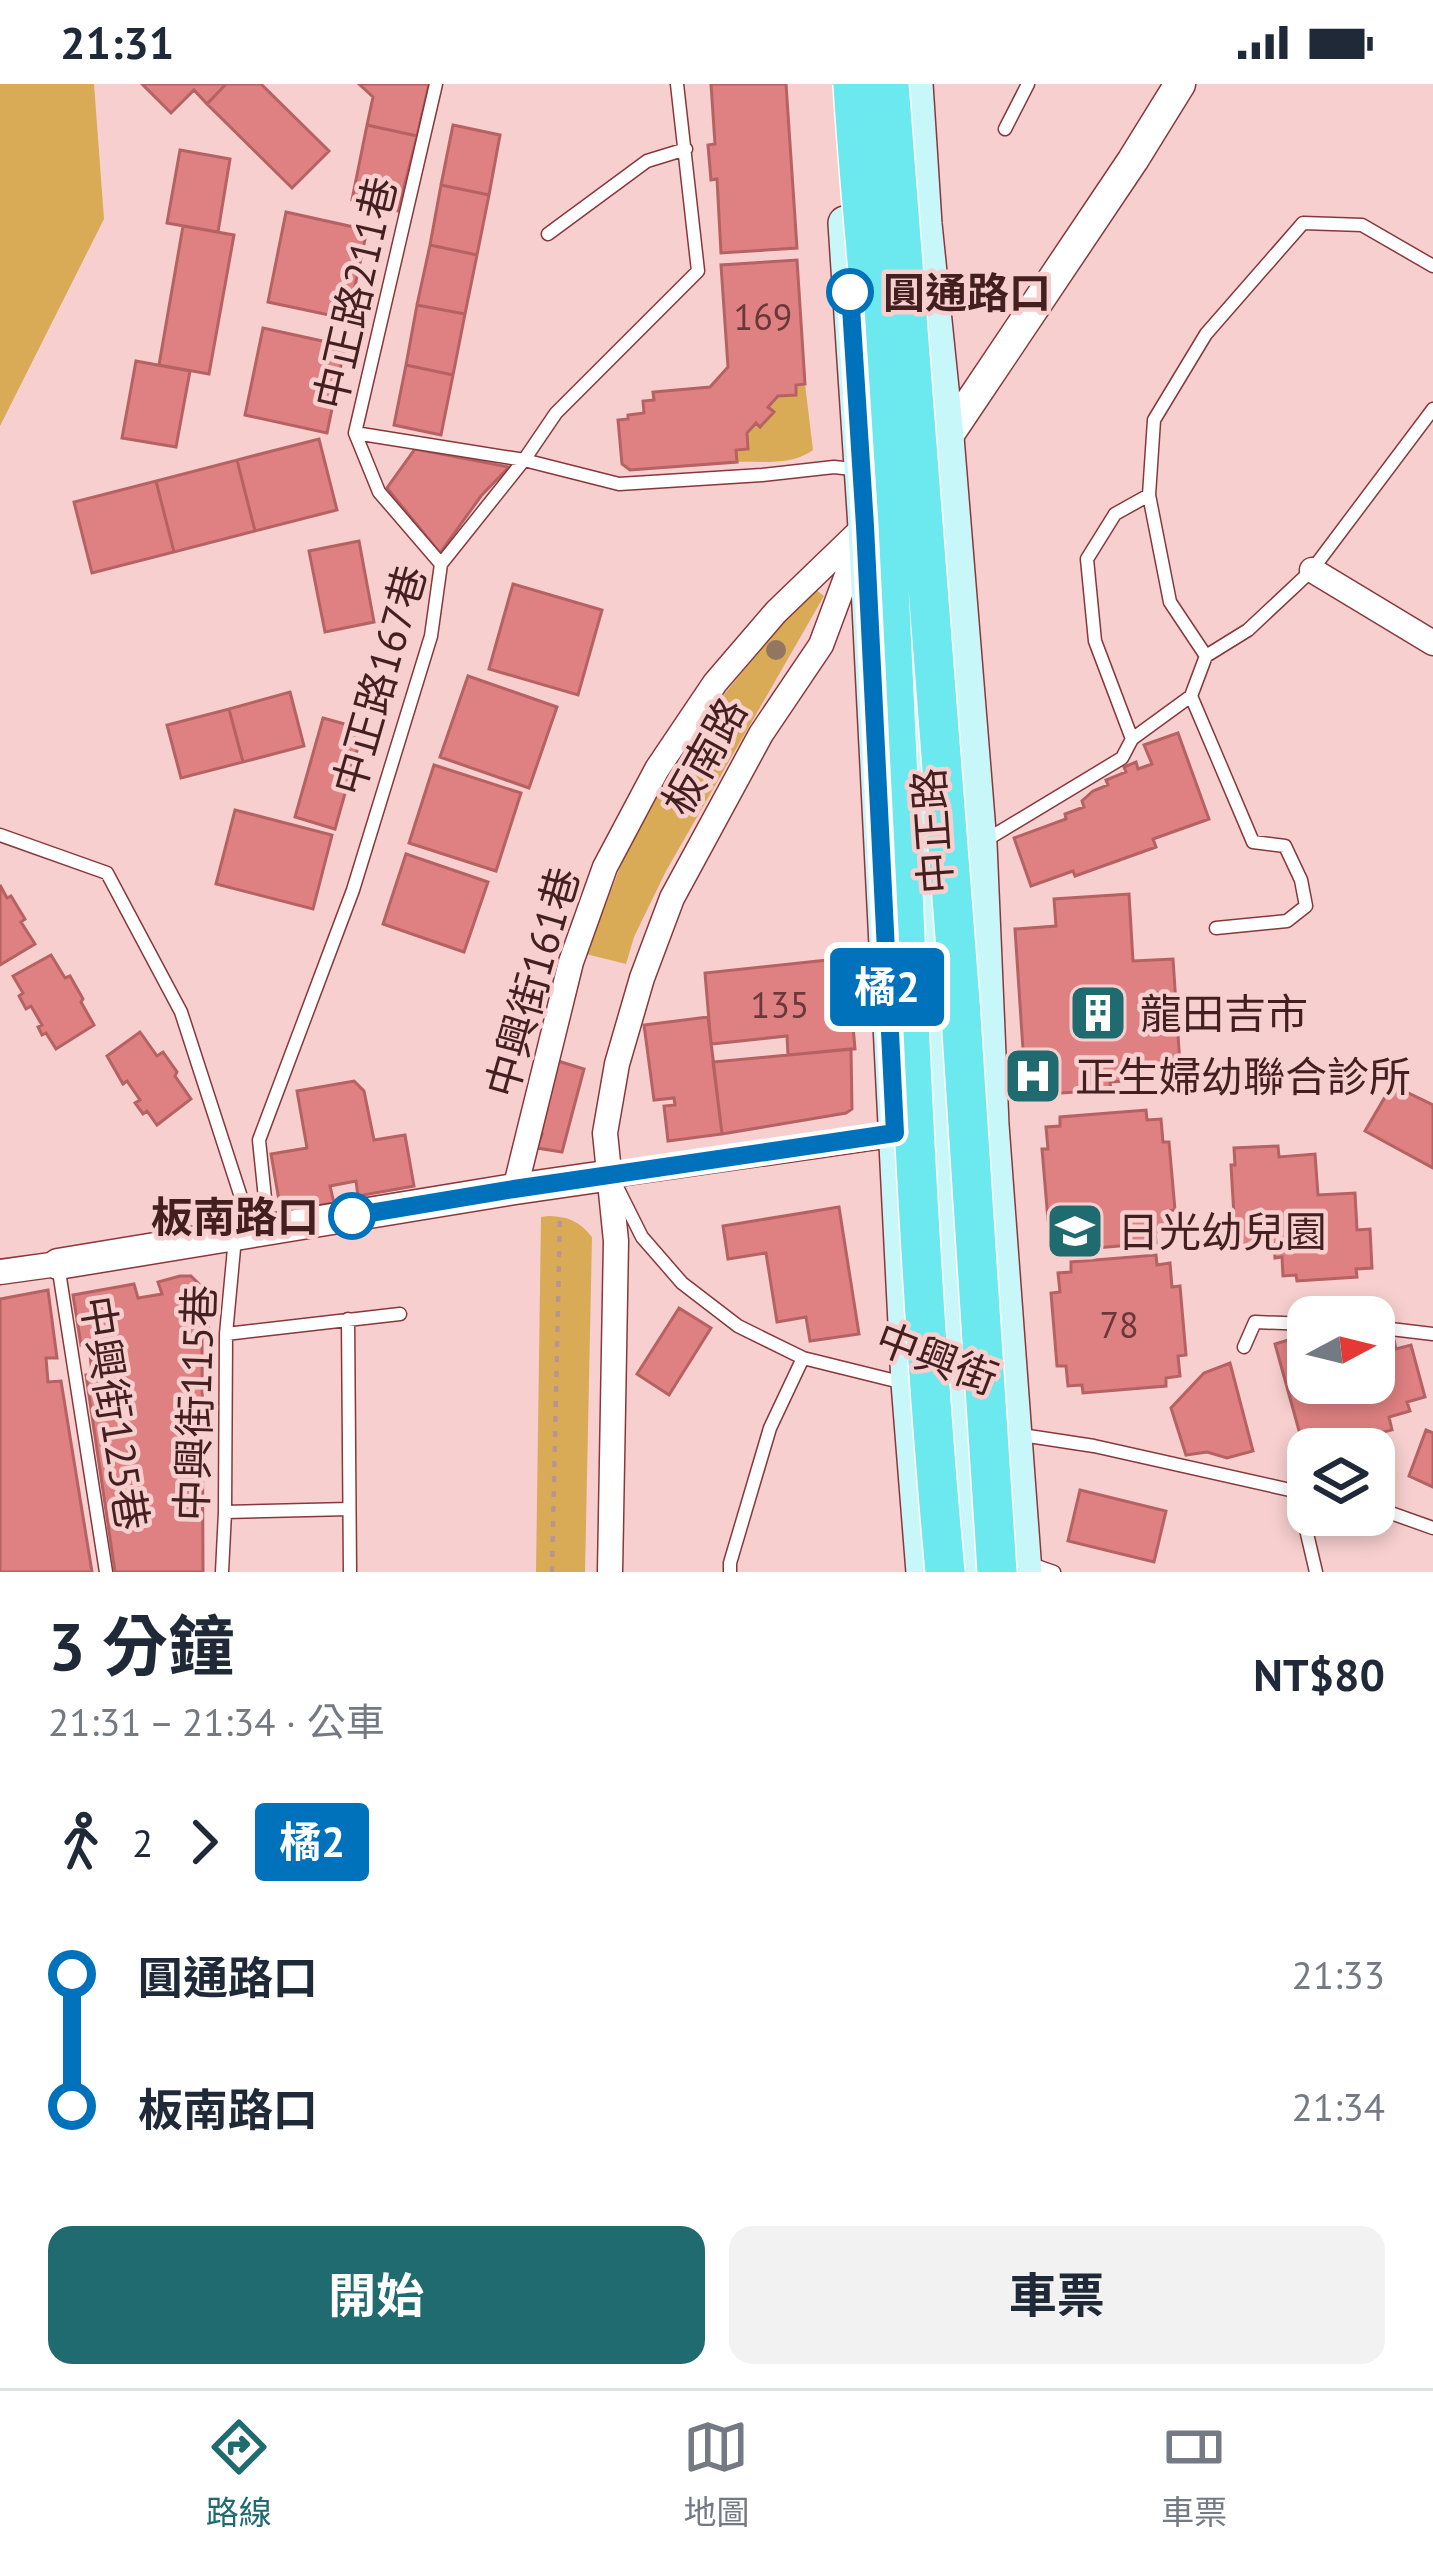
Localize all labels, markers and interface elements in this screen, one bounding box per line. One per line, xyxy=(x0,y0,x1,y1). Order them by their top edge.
text: 21:31 xyxy=(60,13,174,71)
street label: 中正路211巷 xyxy=(302,172,408,414)
place label: 圓通路口 xyxy=(883,265,1051,320)
marker: 圓通路口 xyxy=(828,270,872,314)
house number: 169 xyxy=(734,293,792,340)
street label: 中正路167巷 xyxy=(320,559,438,801)
street label: 板南路 xyxy=(649,688,759,824)
street label: 中正路 xyxy=(900,766,964,896)
street label: 中興街161巷 xyxy=(473,861,591,1103)
line badge: 橘2 xyxy=(833,948,941,1026)
text: 橘2 xyxy=(854,959,920,1014)
house number: 135 xyxy=(751,981,809,1028)
building icon: 龍田吉市 xyxy=(1067,982,1129,1044)
place label: 龍田吉市 xyxy=(1140,986,1308,1041)
hospital icon: 正生婦幼聯合診所 xyxy=(1002,1045,1064,1107)
place label: 正生婦幼聯合診所 xyxy=(1075,1049,1411,1104)
place label: 板南路口 xyxy=(151,1189,319,1244)
marker: 板南路口 xyxy=(330,1194,374,1238)
school or university icon: 日光幼兒園 xyxy=(1044,1200,1106,1262)
place label: 日光幼兒園 xyxy=(1117,1204,1327,1259)
street label: 中興街115巷 xyxy=(163,1284,227,1522)
street label: 中興街125巷 xyxy=(69,1292,161,1534)
north arrow xyxy=(1287,1296,1395,1404)
map controls xyxy=(1287,1296,1395,1536)
house number: 78 xyxy=(1099,1301,1139,1348)
street label: 中興街 xyxy=(868,1310,1006,1406)
button: layers xyxy=(1287,1428,1395,1536)
text: 3 分鐘 xyxy=(48,1603,234,1688)
text: NT$80 xyxy=(1253,1645,1385,1703)
text: 21:31 – 21:34 · 公車 xyxy=(48,1696,385,1747)
icon: walk xyxy=(48,1809,114,1875)
icon: forward xyxy=(171,1809,237,1875)
text: 橘2 xyxy=(279,1814,345,1869)
text: 2 xyxy=(132,1817,153,1868)
text: 圓通路口 xyxy=(138,1948,318,2006)
text: 21:33 xyxy=(1291,1949,1385,2000)
text: 板南路口 xyxy=(138,2080,318,2138)
text: 21:34 xyxy=(1291,2081,1385,2132)
button: 開始 xyxy=(48,2226,705,2364)
button: 車票 xyxy=(729,2226,1385,2364)
tab: 路線 xyxy=(206,2414,272,2534)
tab: 地圖 xyxy=(683,2414,749,2534)
tab: 車票 xyxy=(1161,2414,1227,2534)

